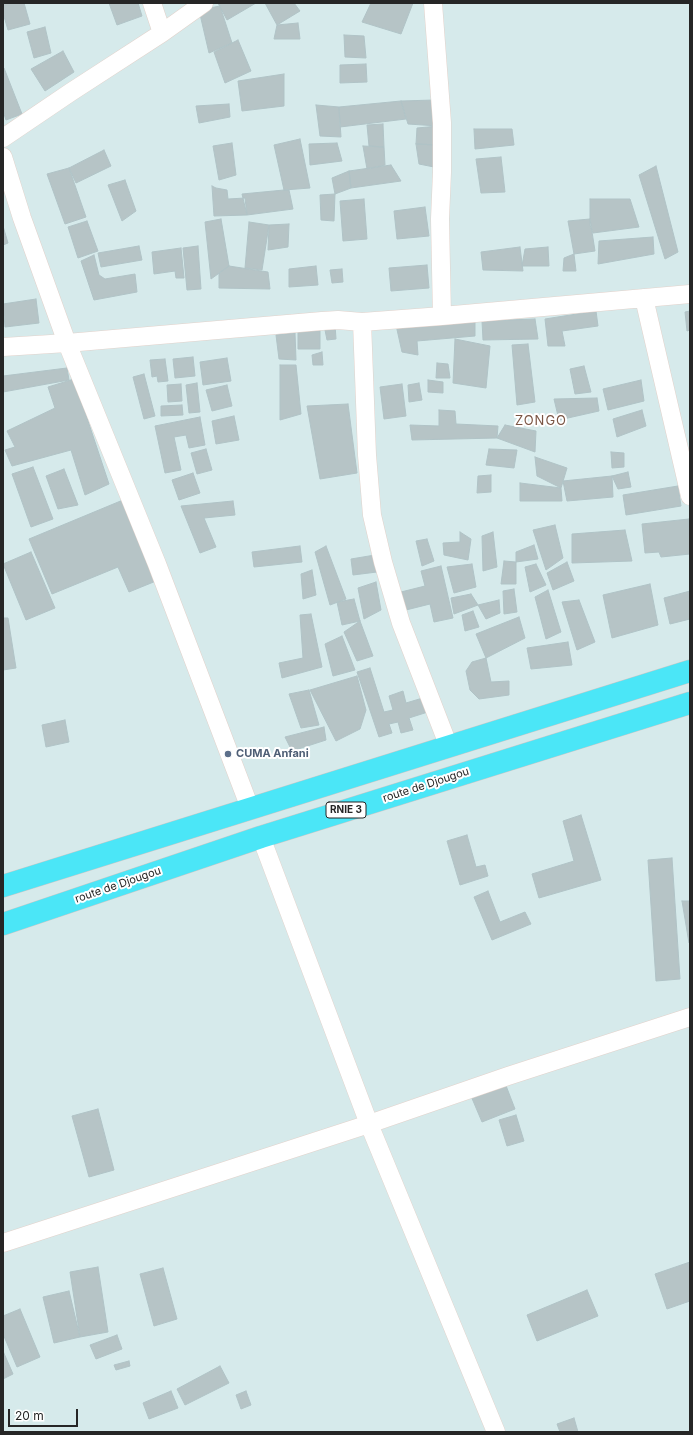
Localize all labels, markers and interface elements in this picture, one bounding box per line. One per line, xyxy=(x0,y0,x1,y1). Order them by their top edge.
district label: ZONGO xyxy=(515,413,567,429)
place label: CUMA Anfani xyxy=(236,747,309,761)
marker: CUMA Anfani xyxy=(223,749,233,759)
street label: route de Djougou xyxy=(381,765,471,805)
road number: RNIE 3 xyxy=(326,802,366,818)
street label: route de Djougou xyxy=(73,864,163,906)
scale bar xyxy=(10,1401,80,1427)
text: 20 m xyxy=(15,1408,44,1423)

